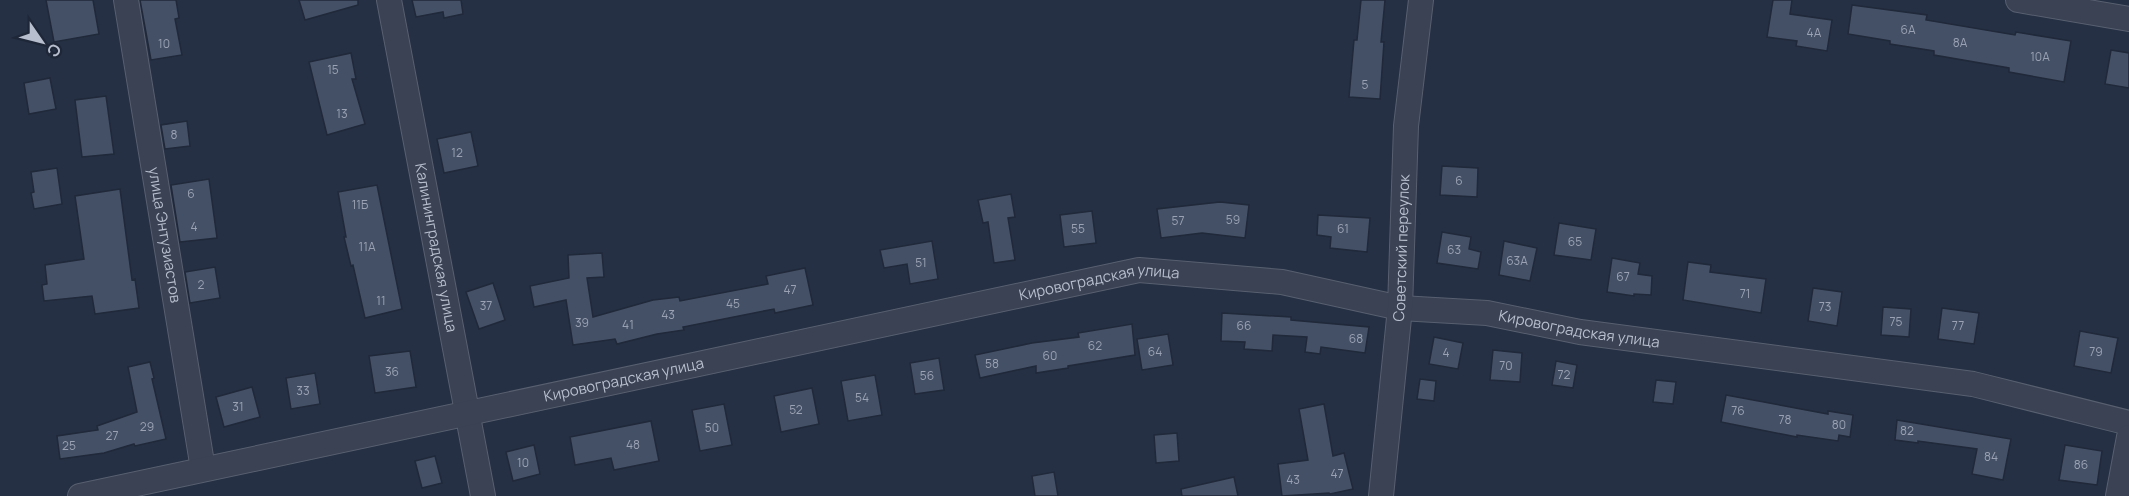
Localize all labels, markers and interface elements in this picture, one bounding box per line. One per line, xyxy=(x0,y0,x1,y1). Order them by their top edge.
north arrow xyxy=(12,12,72,72)
house number: 6А xyxy=(1900,21,1916,38)
house number: 4А xyxy=(1807,24,1822,41)
house number: 8А xyxy=(1953,34,1968,51)
house number: 10 xyxy=(158,35,170,52)
text: С xyxy=(42,39,67,62)
house number: 10А xyxy=(2030,48,2050,65)
house number: 15 xyxy=(327,61,339,78)
house number: 5 xyxy=(1362,76,1369,93)
house number: 13 xyxy=(336,105,348,122)
house number: 8 xyxy=(171,126,178,143)
house number: 12 xyxy=(451,144,463,161)
street label: Калининградская улица xyxy=(410,161,463,334)
street label: улица Энтузиастов xyxy=(144,165,187,304)
house number: 6 xyxy=(1455,172,1463,189)
street label: Советский переулок xyxy=(1388,174,1414,322)
house number: 6 xyxy=(187,185,195,202)
house number: 11Б xyxy=(352,196,368,213)
house number: 59 xyxy=(1226,211,1240,228)
house number: 57 xyxy=(1172,212,1184,229)
house number: 4 xyxy=(190,218,198,235)
house number: 55 xyxy=(1071,220,1085,237)
house number: 61 xyxy=(1337,220,1349,237)
house number: 65 xyxy=(1568,233,1582,250)
house number: 11А xyxy=(359,238,376,255)
house number: 63 xyxy=(1447,241,1461,258)
house number: 63А xyxy=(1506,252,1528,269)
house number: 51 xyxy=(915,254,927,271)
street label: Кировоградская улица xyxy=(1017,259,1181,305)
house number: 67 xyxy=(1616,268,1630,285)
house number: 2 xyxy=(198,276,205,293)
house number: 47 xyxy=(783,281,797,298)
house number: 71 xyxy=(1740,285,1750,302)
house number: 11 xyxy=(376,292,386,309)
house number: 45 xyxy=(726,295,740,312)
house number: 37 xyxy=(480,297,492,314)
house number: 73 xyxy=(1819,298,1831,315)
street label: Кировоградская улица xyxy=(1497,305,1661,352)
house number: 43 xyxy=(661,306,675,323)
house number: 75 xyxy=(1890,313,1903,330)
house number: 39 xyxy=(575,314,589,331)
house number: 41 xyxy=(622,316,634,333)
house number: 66 xyxy=(1237,317,1251,334)
house number: 77 xyxy=(1952,317,1964,334)
house number: 68 xyxy=(1349,330,1363,347)
house number: 62 xyxy=(1088,337,1102,354)
house number: 64 xyxy=(1148,343,1162,360)
house number: 79 xyxy=(2089,343,2103,360)
house number: 4 xyxy=(1442,344,1450,361)
house number: 60 xyxy=(1043,347,1057,364)
street label: Кировоградская улица xyxy=(542,352,706,407)
house number: 58 xyxy=(985,355,999,372)
house number: 70 xyxy=(1499,357,1513,374)
house number: 36 xyxy=(385,363,399,380)
house number: 72 xyxy=(1558,366,1571,383)
house number: 56 xyxy=(920,367,934,384)
house number: 33 xyxy=(296,382,310,399)
house number: 54 xyxy=(855,389,869,406)
house number: 31 xyxy=(232,398,244,415)
house number: 52 xyxy=(789,401,803,418)
house number: 76 xyxy=(1731,402,1745,419)
house number: 78 xyxy=(1779,411,1792,428)
house number: 80 xyxy=(1832,416,1846,433)
house number: 29 xyxy=(140,418,154,435)
house number: 50 xyxy=(705,419,719,436)
house number: 82 xyxy=(1900,422,1914,439)
house number: 27 xyxy=(106,427,118,444)
house number: 48 xyxy=(626,436,640,453)
house number: 25 xyxy=(62,437,76,454)
house number: 84 xyxy=(1984,448,1998,465)
house number: 10 xyxy=(517,454,529,471)
house number: 86 xyxy=(2074,456,2088,473)
house number: 47 xyxy=(1330,465,1344,482)
house number: 43 xyxy=(1286,471,1300,488)

